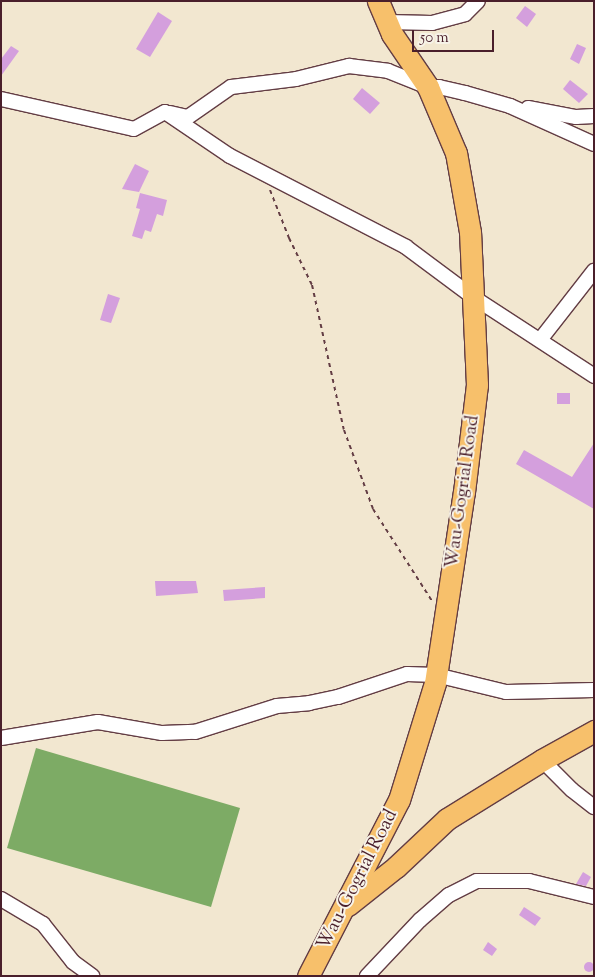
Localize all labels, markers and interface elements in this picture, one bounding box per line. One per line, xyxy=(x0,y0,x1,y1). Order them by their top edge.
scale bar xyxy=(415,20,498,52)
text: 50 m xyxy=(420,28,449,49)
street label: Wau-Gogrial Road xyxy=(441,414,485,570)
street label: Wau-Gogrial Road xyxy=(313,806,403,954)

